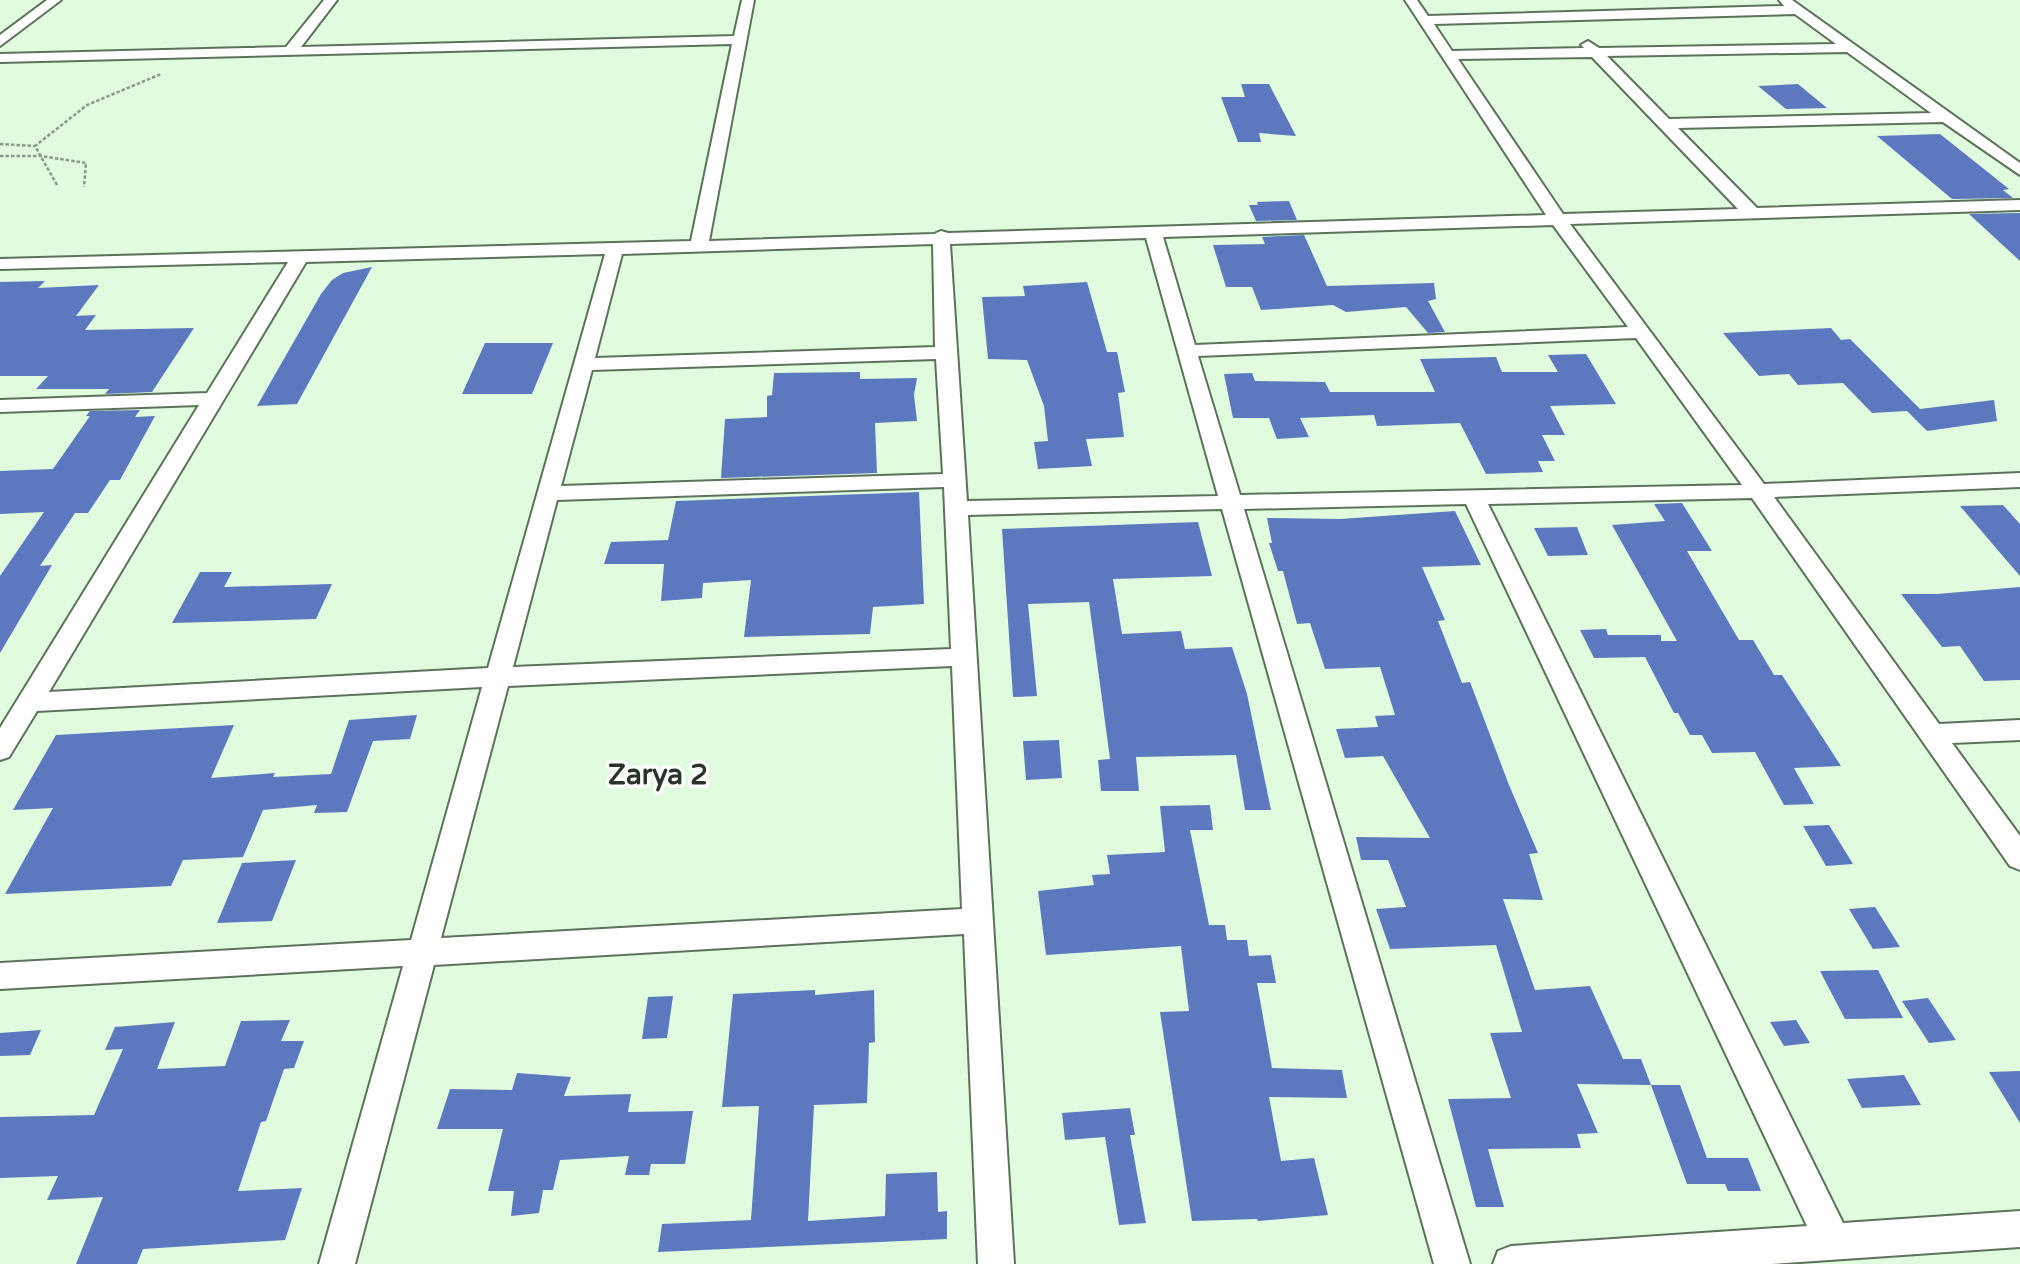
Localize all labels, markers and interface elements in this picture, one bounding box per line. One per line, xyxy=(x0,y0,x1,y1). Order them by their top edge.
district label: Zarya 2 xyxy=(608,758,708,792)

